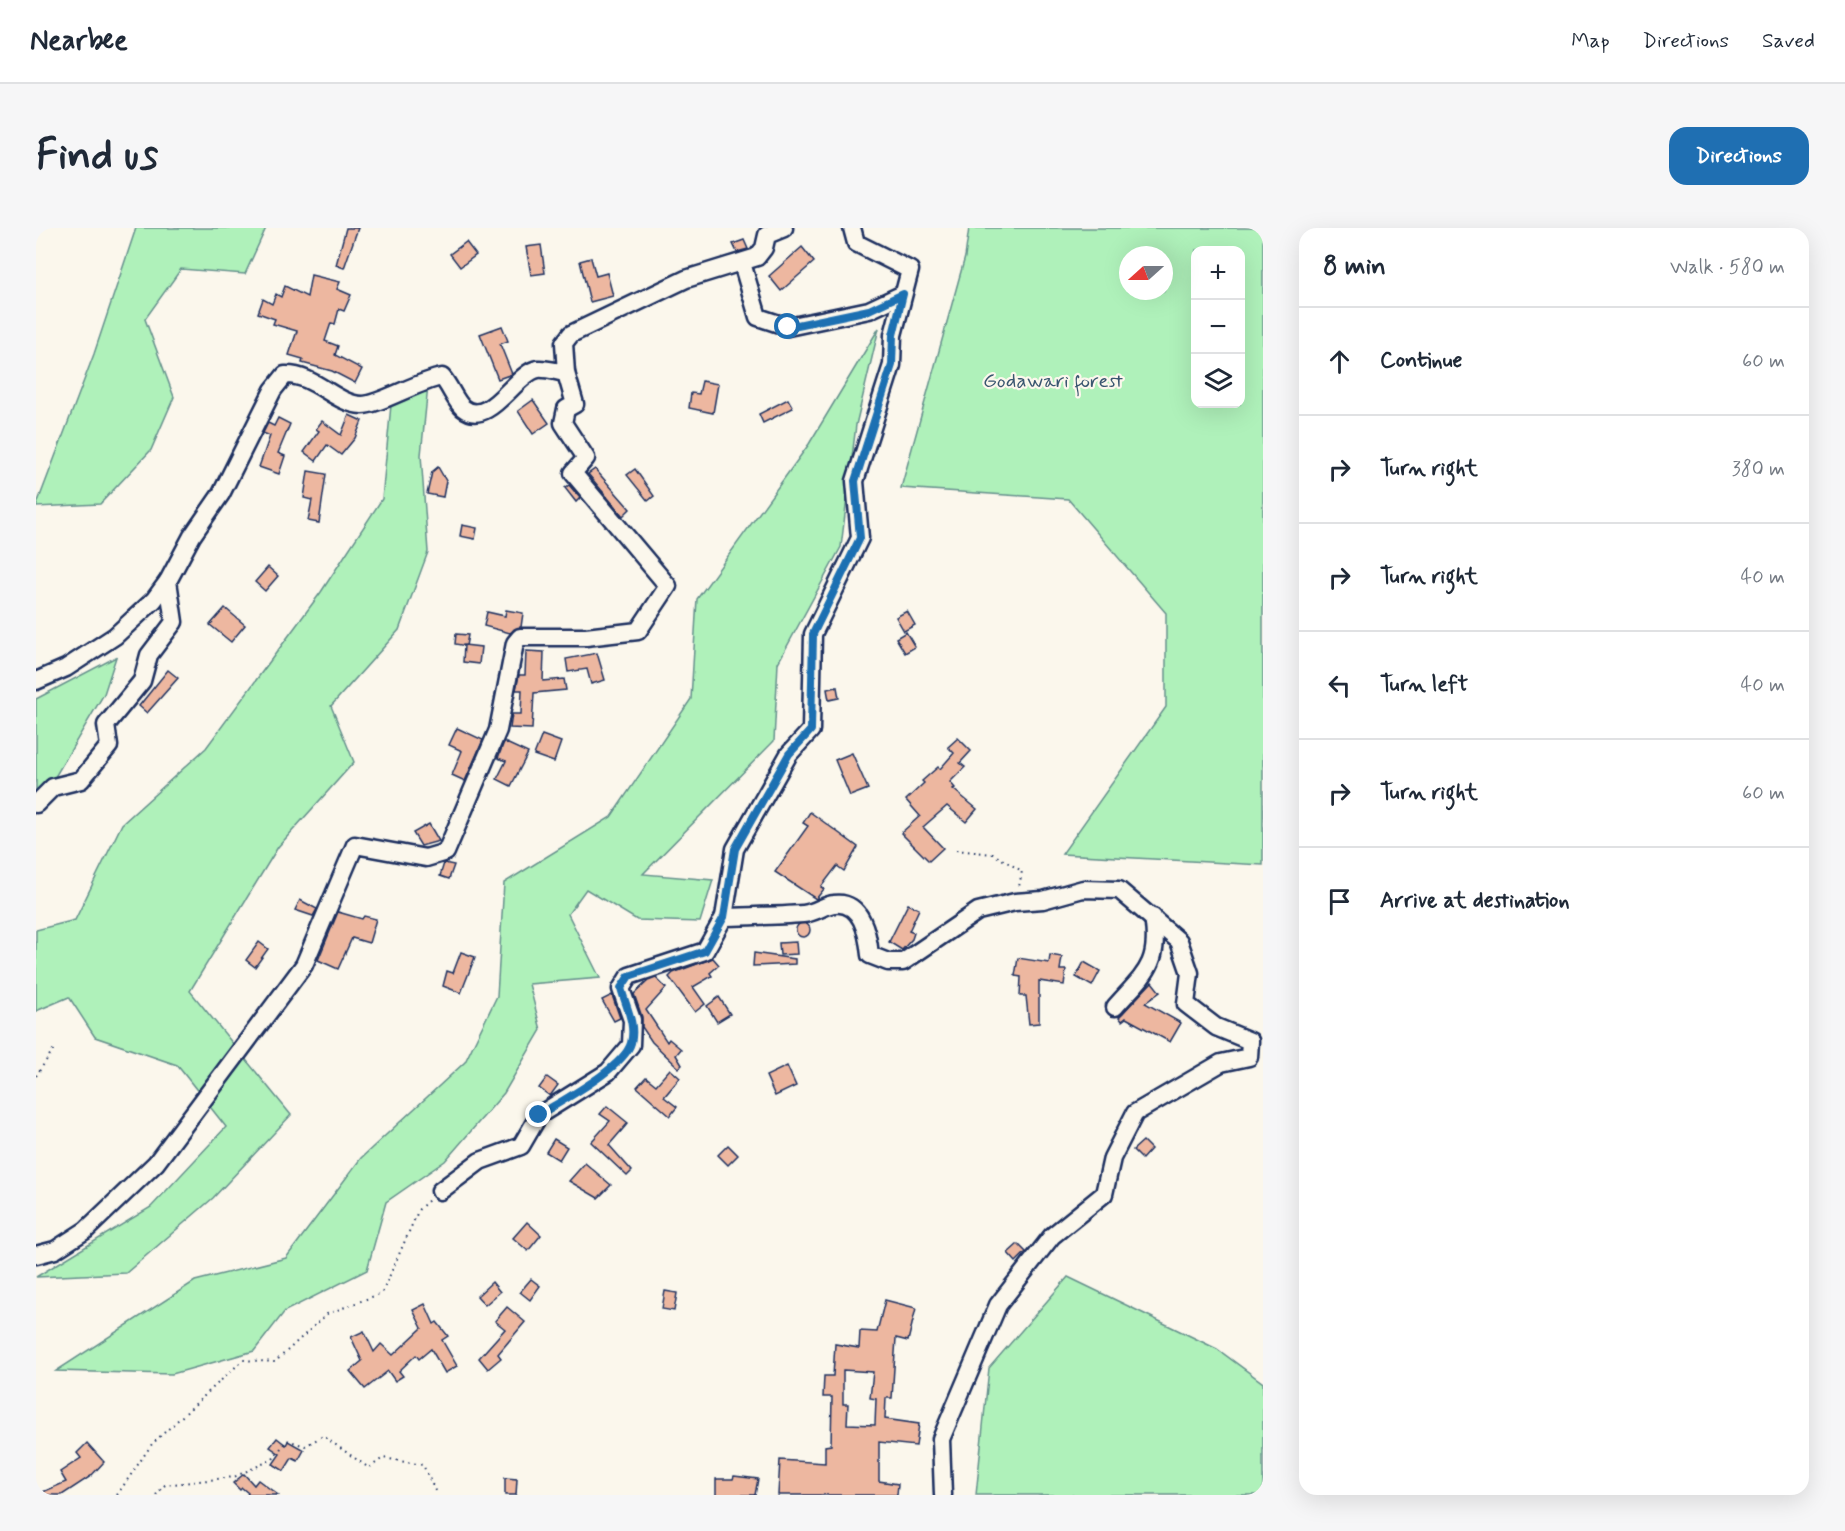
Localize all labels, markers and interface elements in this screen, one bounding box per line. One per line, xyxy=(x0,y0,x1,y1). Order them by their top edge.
text: Nearbee xyxy=(30,23,128,60)
text: Map xyxy=(1571,27,1610,55)
text: Directions xyxy=(1643,27,1729,55)
text: Saved xyxy=(1762,27,1815,55)
button: Directions xyxy=(1669,127,1809,185)
text: Find us xyxy=(36,129,158,184)
north arrow xyxy=(1119,246,1173,300)
map controls xyxy=(1191,246,1245,408)
button: + xyxy=(1191,246,1245,300)
text: 8 min xyxy=(1323,250,1386,284)
text: Walk · 580 m xyxy=(1670,254,1785,281)
button: − xyxy=(1191,300,1245,354)
route start xyxy=(774,313,800,339)
icon: ahead xyxy=(1323,345,1356,378)
text: Continue xyxy=(1380,347,1462,375)
text: 60 m xyxy=(1742,348,1785,375)
button: layers xyxy=(1191,354,1245,408)
park label: Godawari forest xyxy=(983,367,1124,397)
icon: right xyxy=(1323,453,1356,486)
text: Turn right xyxy=(1380,455,1478,483)
text: 380 m xyxy=(1732,456,1785,483)
icon: right xyxy=(1323,561,1356,594)
text: Turn right xyxy=(1380,563,1478,591)
text: 40 m xyxy=(1741,564,1785,591)
icon: left xyxy=(1323,669,1356,702)
text: Turn left xyxy=(1380,671,1468,699)
text: 40 m xyxy=(1741,672,1785,699)
icon: right xyxy=(1323,777,1356,810)
text: Turn right xyxy=(1380,779,1478,807)
text: 60 m xyxy=(1742,780,1785,807)
icon: arrive xyxy=(1323,885,1356,918)
text: Arrive at destination xyxy=(1380,887,1570,915)
route end xyxy=(525,1101,551,1127)

